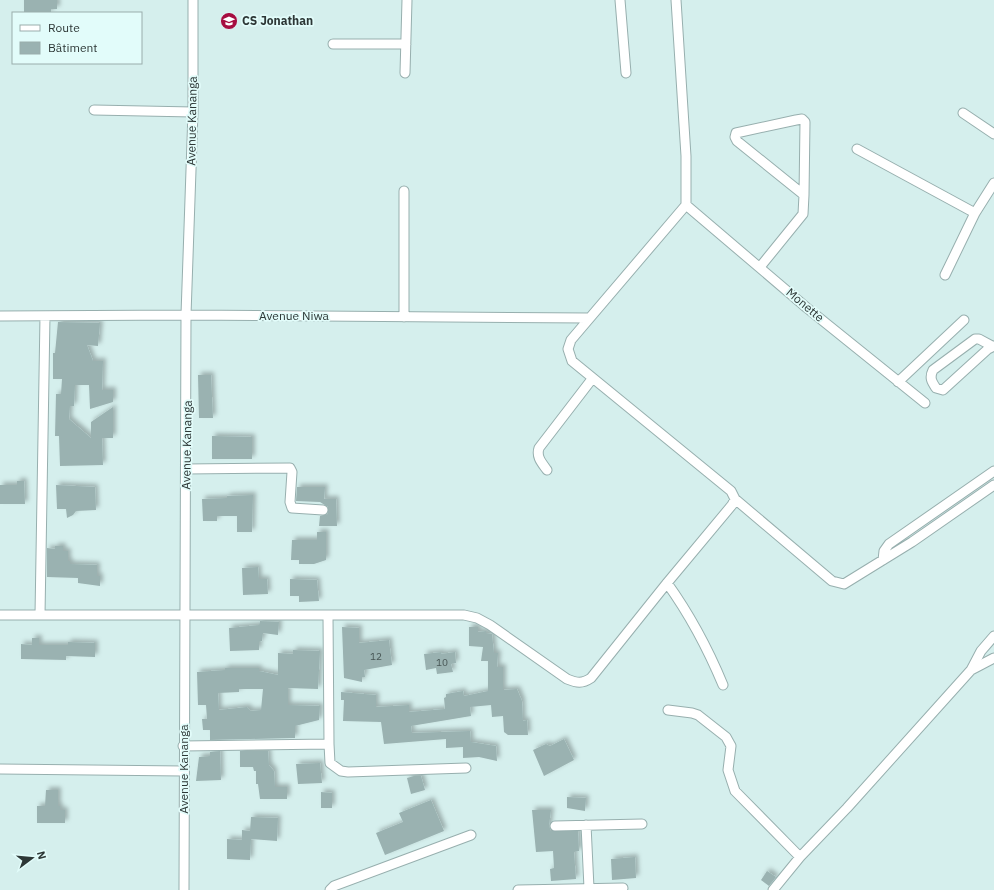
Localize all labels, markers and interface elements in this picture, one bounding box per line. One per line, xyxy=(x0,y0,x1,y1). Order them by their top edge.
school or university icon: CS Jonathan xyxy=(219,11,239,31)
legend xyxy=(12,12,142,64)
place label: CS Jonathan xyxy=(242,13,313,28)
text: Route xyxy=(48,20,80,35)
text: Bâtiment xyxy=(48,40,98,55)
street label: Avenue Kananga xyxy=(183,76,200,166)
street label: Monette xyxy=(783,284,828,325)
street label: Avenue Niwa xyxy=(259,308,330,323)
street label: Avenue Kananga xyxy=(178,400,195,490)
house number: 12 xyxy=(370,650,382,663)
house number: 10 xyxy=(436,656,448,669)
street label: Avenue Kananga xyxy=(176,724,191,814)
north arrow xyxy=(12,838,52,878)
text: N xyxy=(34,849,49,861)

